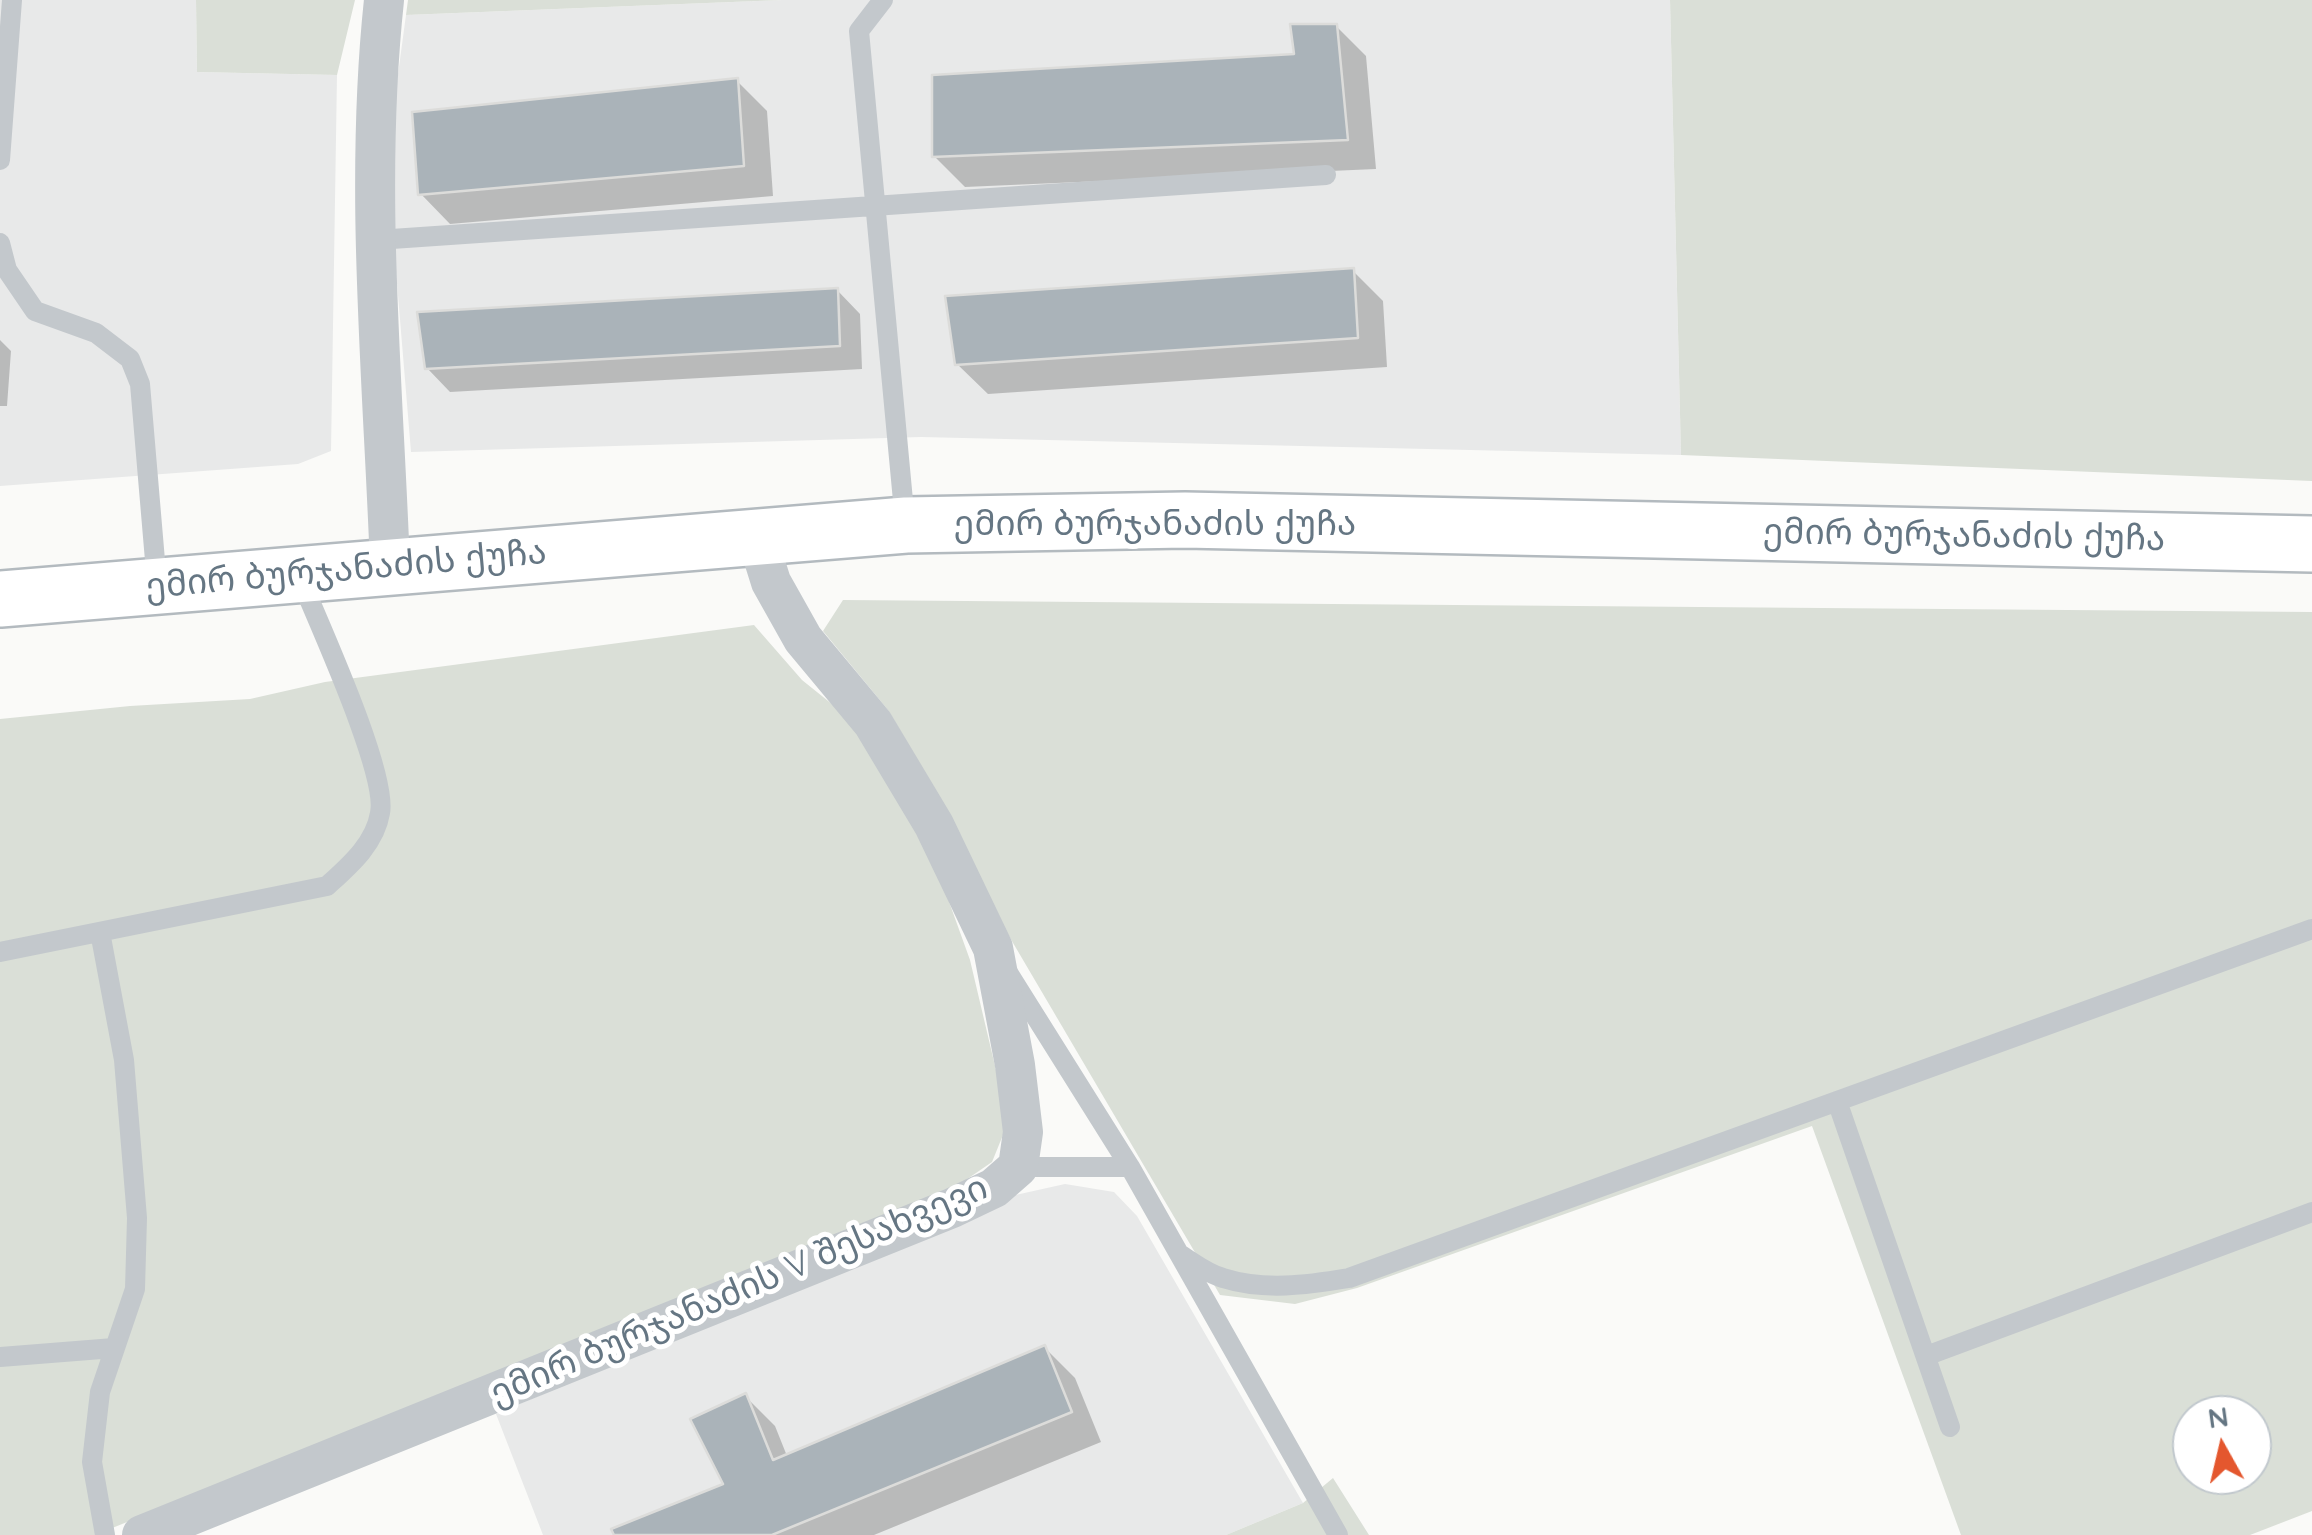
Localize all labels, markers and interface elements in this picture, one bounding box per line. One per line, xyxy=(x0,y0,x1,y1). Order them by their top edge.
street label: ემირ ბურჯანაძის ქუჩა xyxy=(954,503,1356,545)
street label: ემირ ბურჯანაძის ქუჩა xyxy=(1762,511,2166,561)
street label: ემირ ბურჯანაძის ქუჩა xyxy=(144,532,548,608)
street label: ემირ ბურჯანაძის V შესახვევი xyxy=(484,1167,994,1415)
north arrow xyxy=(2172,1395,2272,1495)
text: N xyxy=(2205,1398,2231,1436)

